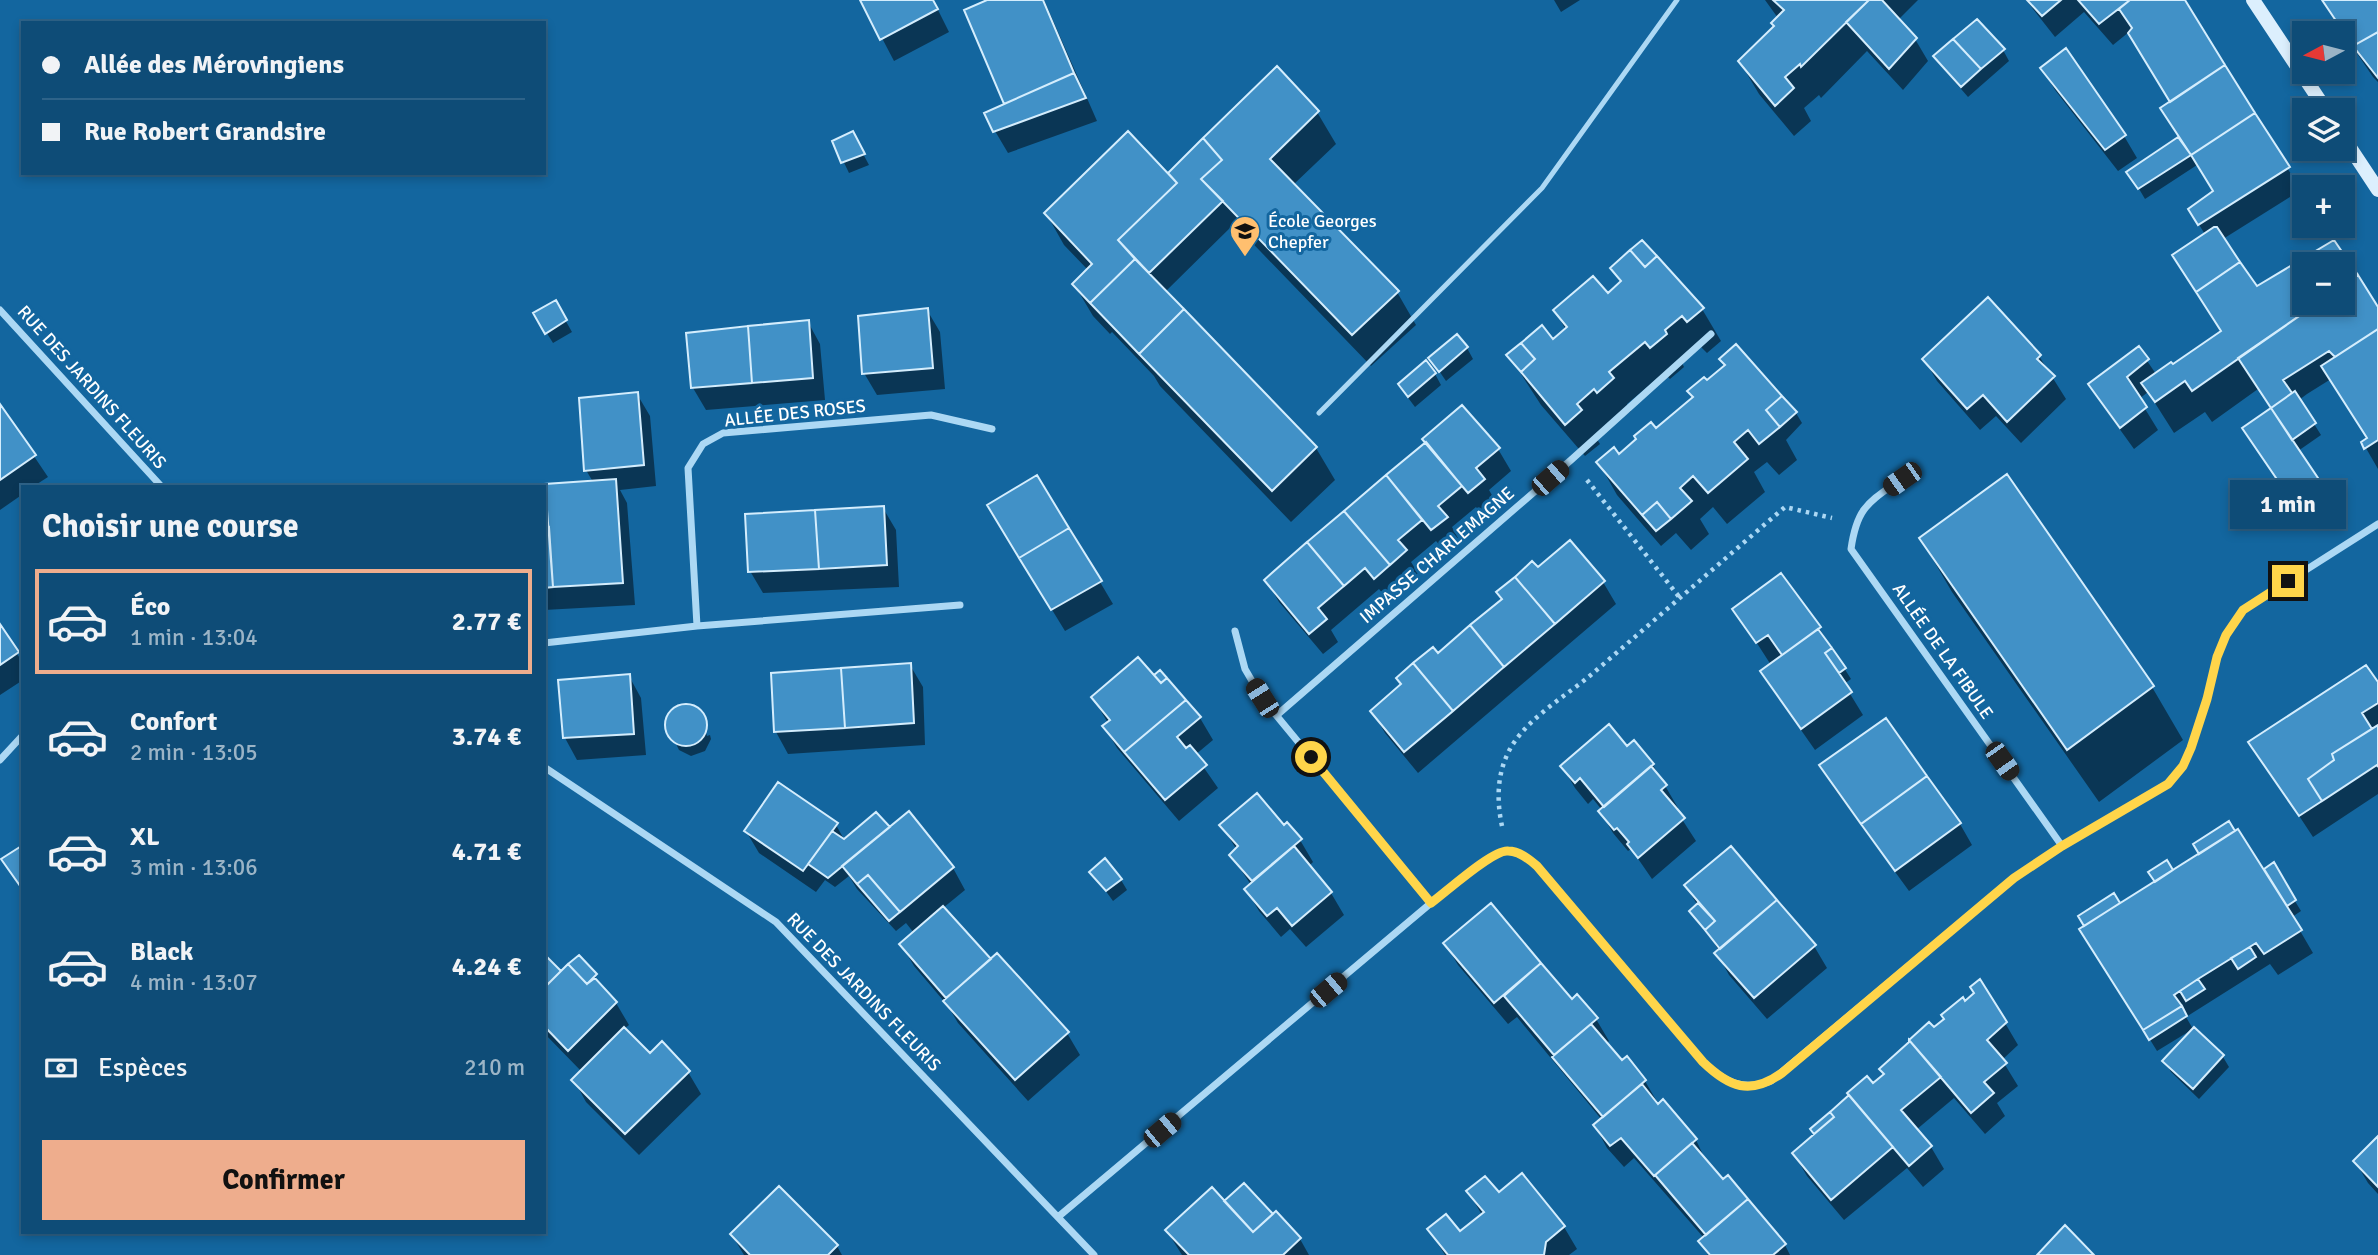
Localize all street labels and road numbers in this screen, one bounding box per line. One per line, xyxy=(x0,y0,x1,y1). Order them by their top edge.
street label: RUE DES JARDINS FLEURIS xyxy=(13,301,171,473)
street label: ALLÉE DES ROSES xyxy=(723,395,867,431)
street label: IMPASSE CHARLEMAGNE xyxy=(1355,482,1519,628)
street label: ALLÉE DE LA FIBULE xyxy=(1888,579,1998,723)
street label: RUE DES JARDINS FLEURIS xyxy=(782,908,946,1076)

